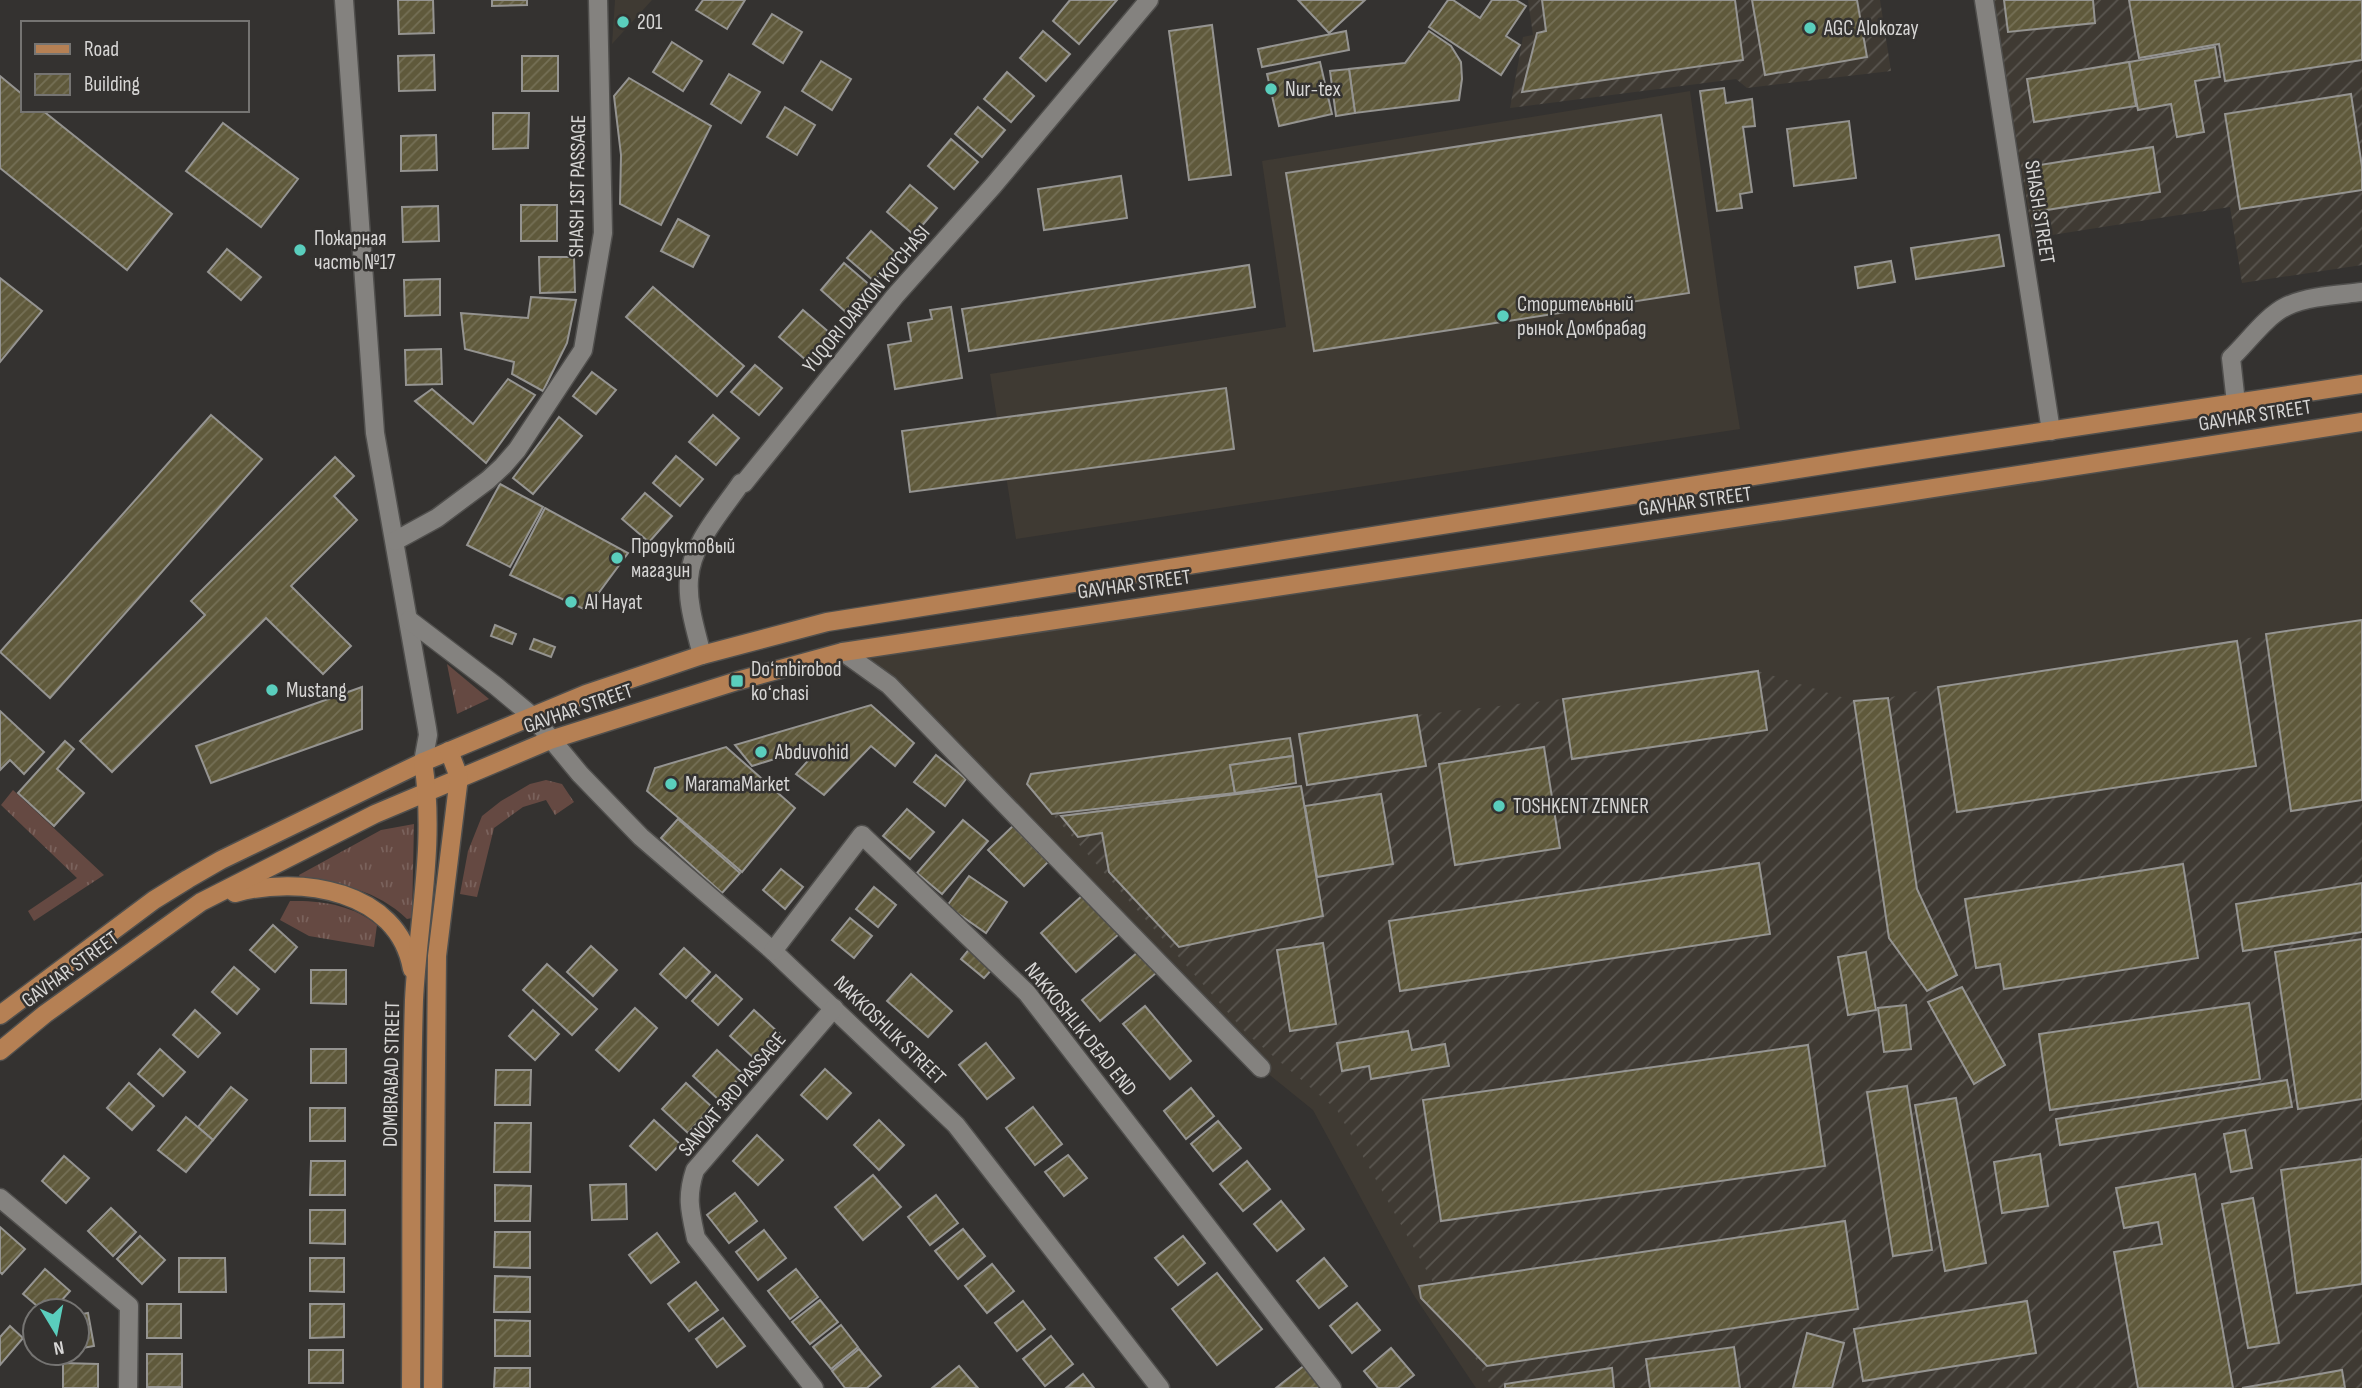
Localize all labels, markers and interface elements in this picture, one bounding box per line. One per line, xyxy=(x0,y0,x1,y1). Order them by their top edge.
place label: 201 xyxy=(637,10,663,35)
marker: 201 xyxy=(615,14,631,30)
place label: AGC Alokozay xyxy=(1823,16,1919,41)
marker: AGC Alokozay xyxy=(1802,20,1818,36)
legend xyxy=(21,21,248,112)
text: Road xyxy=(84,37,119,62)
text: Building xyxy=(84,72,140,97)
place label: Nur-tex xyxy=(1285,77,1341,102)
marker: Nur-tex xyxy=(1263,81,1279,97)
street label: SHАSH 1ST PASSAGE xyxy=(564,114,591,258)
street label: SHASH STREET xyxy=(2019,158,2060,266)
street label: YUQORI DARXON KO'CHASI xyxy=(797,221,935,378)
place label: Пожарная часть №17 xyxy=(314,226,396,275)
marker: Пожарная часть №17 xyxy=(292,242,308,258)
place label: Сторительный рынок Домбрабад xyxy=(1517,292,1646,341)
marker: Сторительный рынок Домбрабад xyxy=(1495,308,1511,324)
street label: GAVHAR STREET xyxy=(2197,394,2314,437)
street label: GAVHAR STREET xyxy=(1637,481,1754,522)
place label: Продуктовый магазин xyxy=(631,534,735,583)
marker: Продуктовый магазин xyxy=(609,550,625,566)
street label: GAVHAR STREET xyxy=(1076,564,1193,605)
place label: Al Hayat xyxy=(584,590,642,615)
marker: Al Hayat xyxy=(563,594,579,610)
place label: Doʻmbirobod koʻchasi xyxy=(751,657,841,706)
marker: Doʻmbirobod koʻchasi xyxy=(729,673,745,689)
place label: Mustang xyxy=(286,678,347,703)
street label: GAVHAR STREET xyxy=(520,678,637,739)
marker: Mustang xyxy=(264,682,280,698)
place label: Abduvohid xyxy=(774,740,849,765)
marker: Abduvohid xyxy=(753,744,769,760)
place label: MaramaMarket xyxy=(685,772,790,797)
marker: MaramaMarket xyxy=(663,776,679,792)
place label: TOSHKENT ZENNER xyxy=(1513,794,1649,819)
marker: TOSHKENT ZENNER xyxy=(1491,798,1507,814)
street label: GAVHAR STREET xyxy=(17,926,124,1013)
street label: NAKKOSHLIK DEAD END xyxy=(1019,958,1142,1101)
street label: NAKKOSHLIK STREET xyxy=(828,971,951,1090)
street label: DOMBRABAD STREET xyxy=(378,1000,405,1147)
street label: SANOAT 3RD PASSAGE xyxy=(673,1027,791,1161)
north arrow xyxy=(21,1297,91,1367)
text: N xyxy=(52,1335,66,1359)

